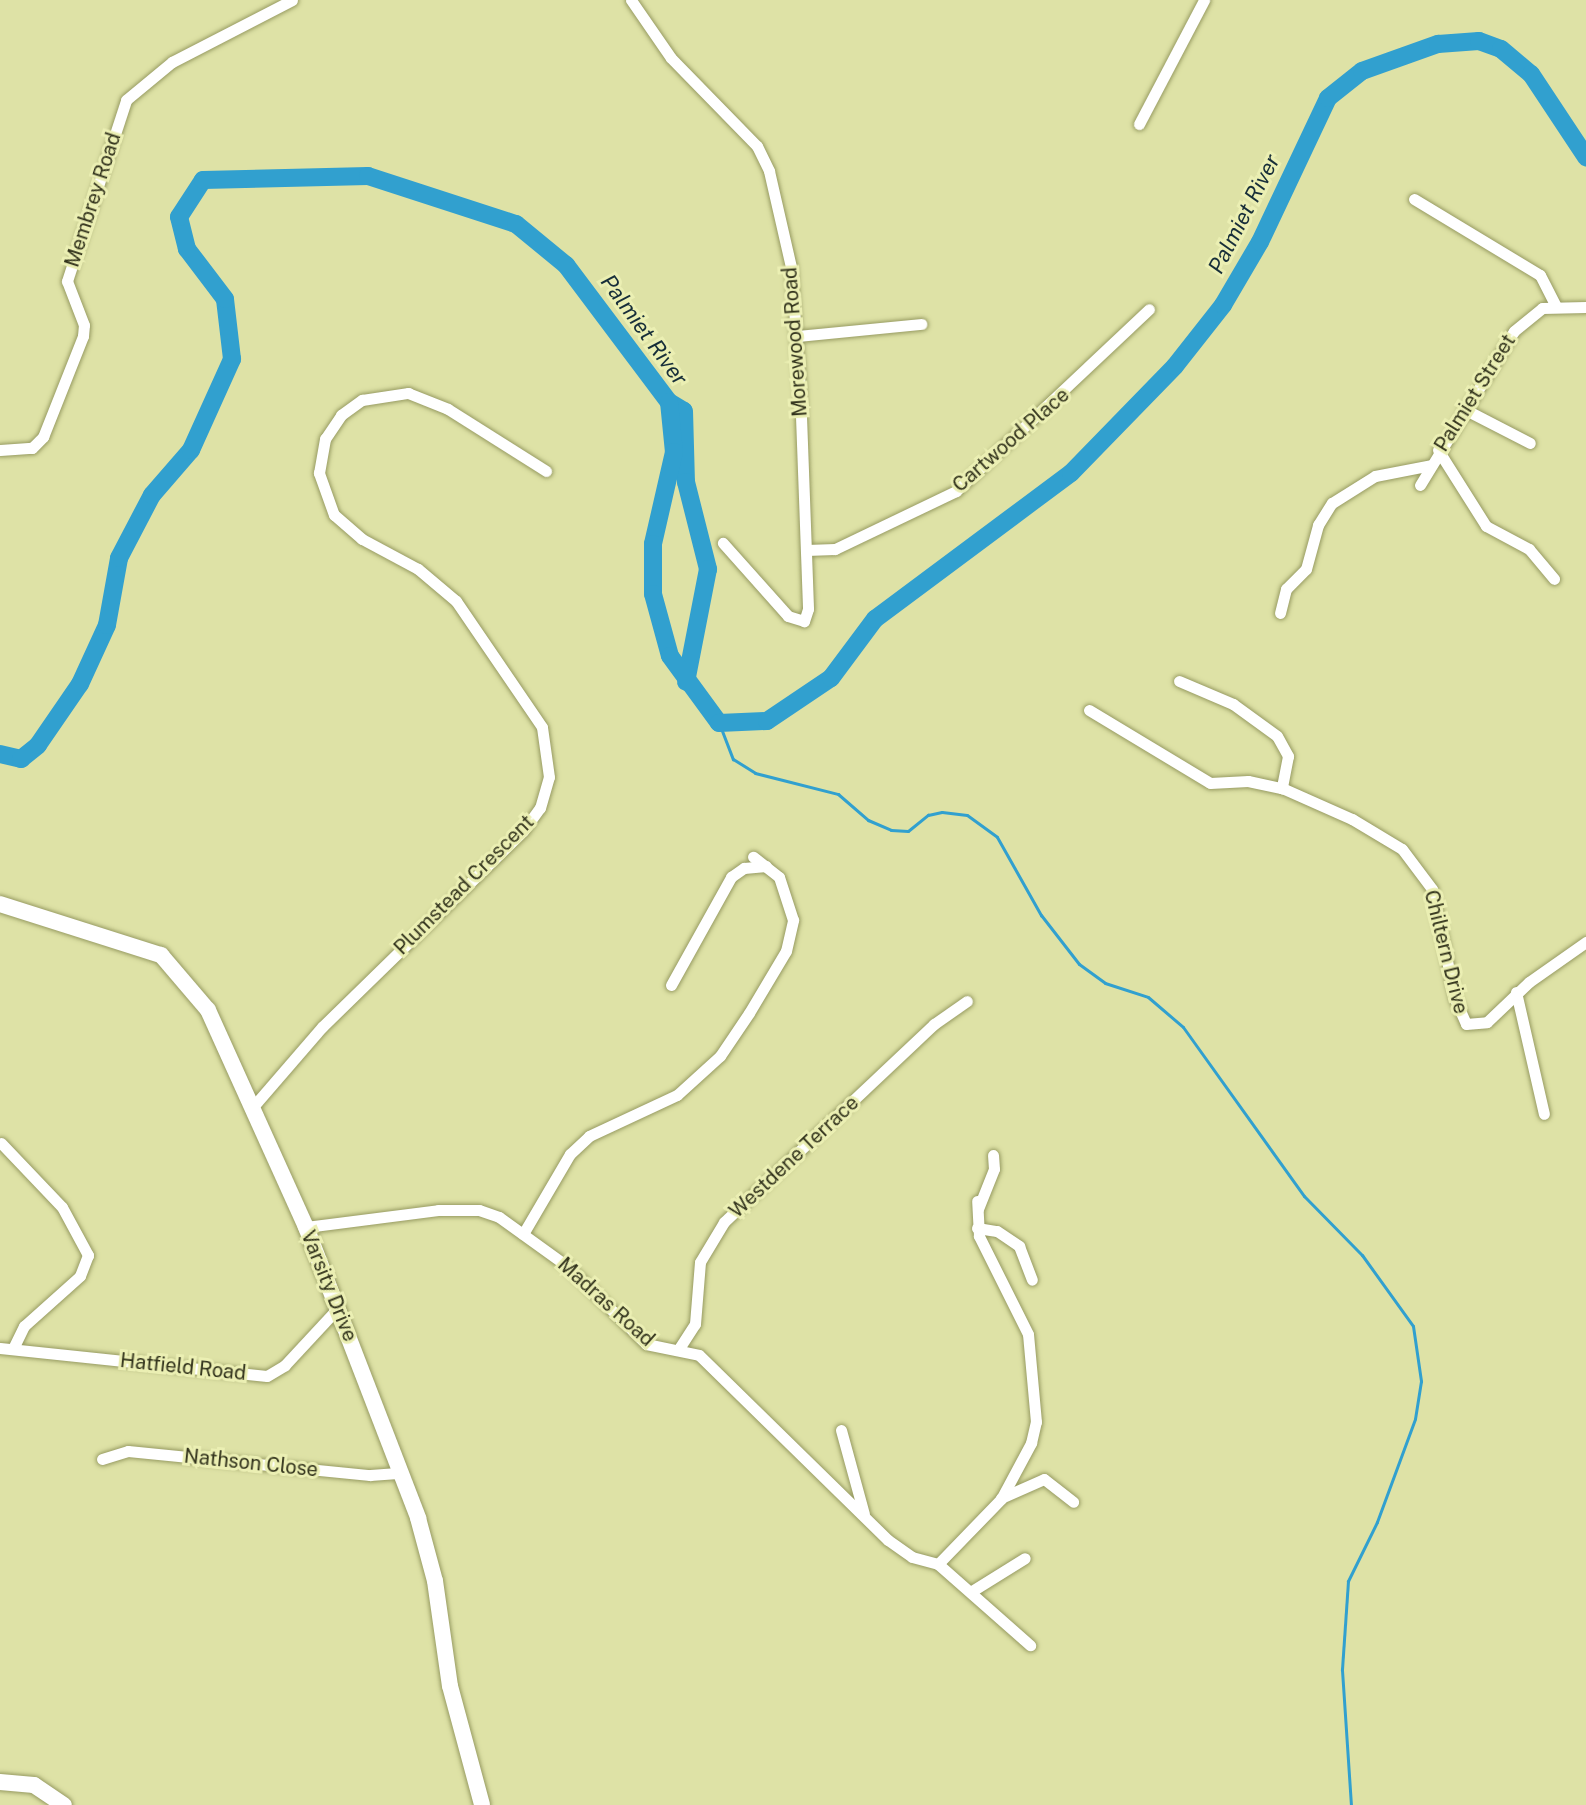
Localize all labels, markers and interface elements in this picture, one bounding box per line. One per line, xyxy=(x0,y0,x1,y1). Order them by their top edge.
street label: Membrey Road xyxy=(60,130,126,270)
water label: Palmiet River xyxy=(1203,150,1285,278)
street label: Morewood Road xyxy=(778,266,812,418)
water label: Palmiet River xyxy=(595,269,693,391)
street label: Palmiet Street xyxy=(1429,330,1521,456)
street label: Cartwood Place xyxy=(948,383,1074,497)
street label: Plumstead Crescent xyxy=(389,810,539,960)
street label: Chiltern Drive xyxy=(1419,888,1473,1016)
street label: Westdene Terrace xyxy=(724,1091,864,1223)
street label: Varsity Drive xyxy=(296,1227,362,1345)
street label: Madras Road xyxy=(553,1252,659,1352)
street label: Hatfield Road xyxy=(119,1348,247,1386)
street label: Nathson Close xyxy=(183,1444,319,1482)

